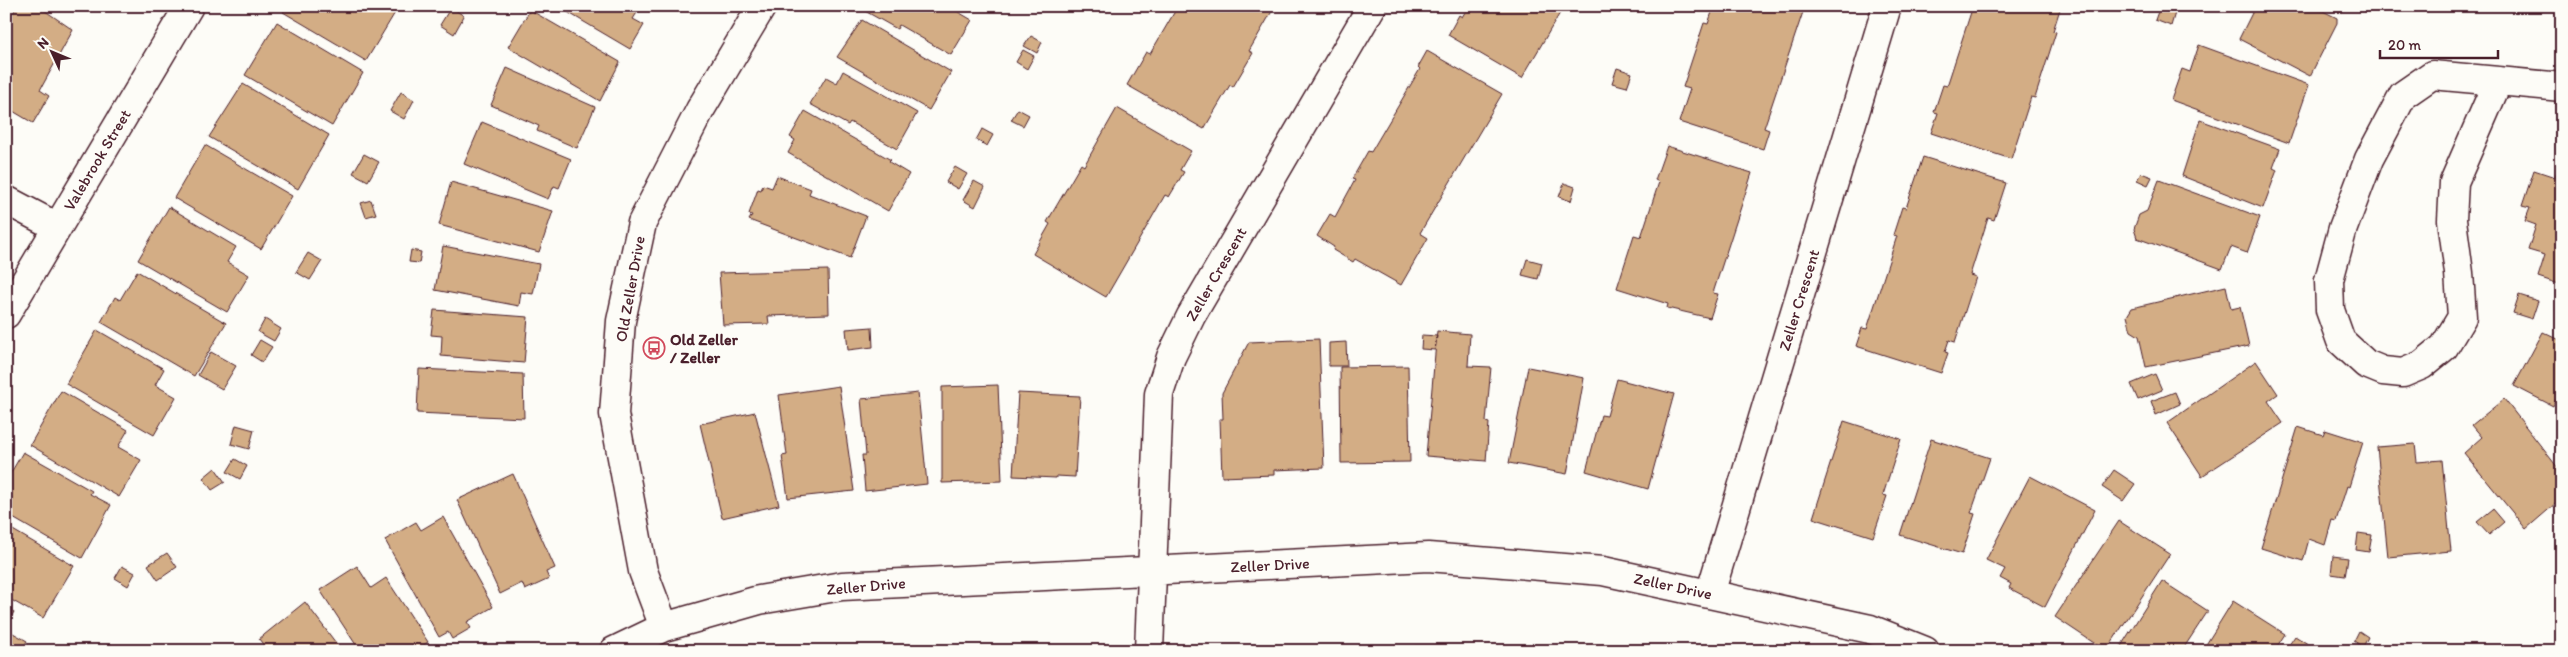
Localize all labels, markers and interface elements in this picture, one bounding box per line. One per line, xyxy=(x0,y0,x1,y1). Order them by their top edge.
north arrow xyxy=(28,28,78,78)
scale bar xyxy=(2380,28,2498,60)
text: N xyxy=(34,34,52,53)
text: 20 m xyxy=(2388,36,2422,54)
street label: Valebrook Street xyxy=(59,106,135,214)
street label: Zeller Crescent xyxy=(1182,224,1250,324)
street label: Old Zeller Drive xyxy=(611,234,649,344)
street label: Zeller Crescent xyxy=(1775,247,1823,353)
place label: Old Zeller / Zeller xyxy=(669,330,739,367)
bus stop icon: Old Zeller / Zeller xyxy=(642,336,666,360)
street label: Zeller Drive xyxy=(1230,553,1310,577)
street label: Zeller Drive xyxy=(1632,568,1714,604)
street label: Zeller Drive xyxy=(826,573,906,599)

